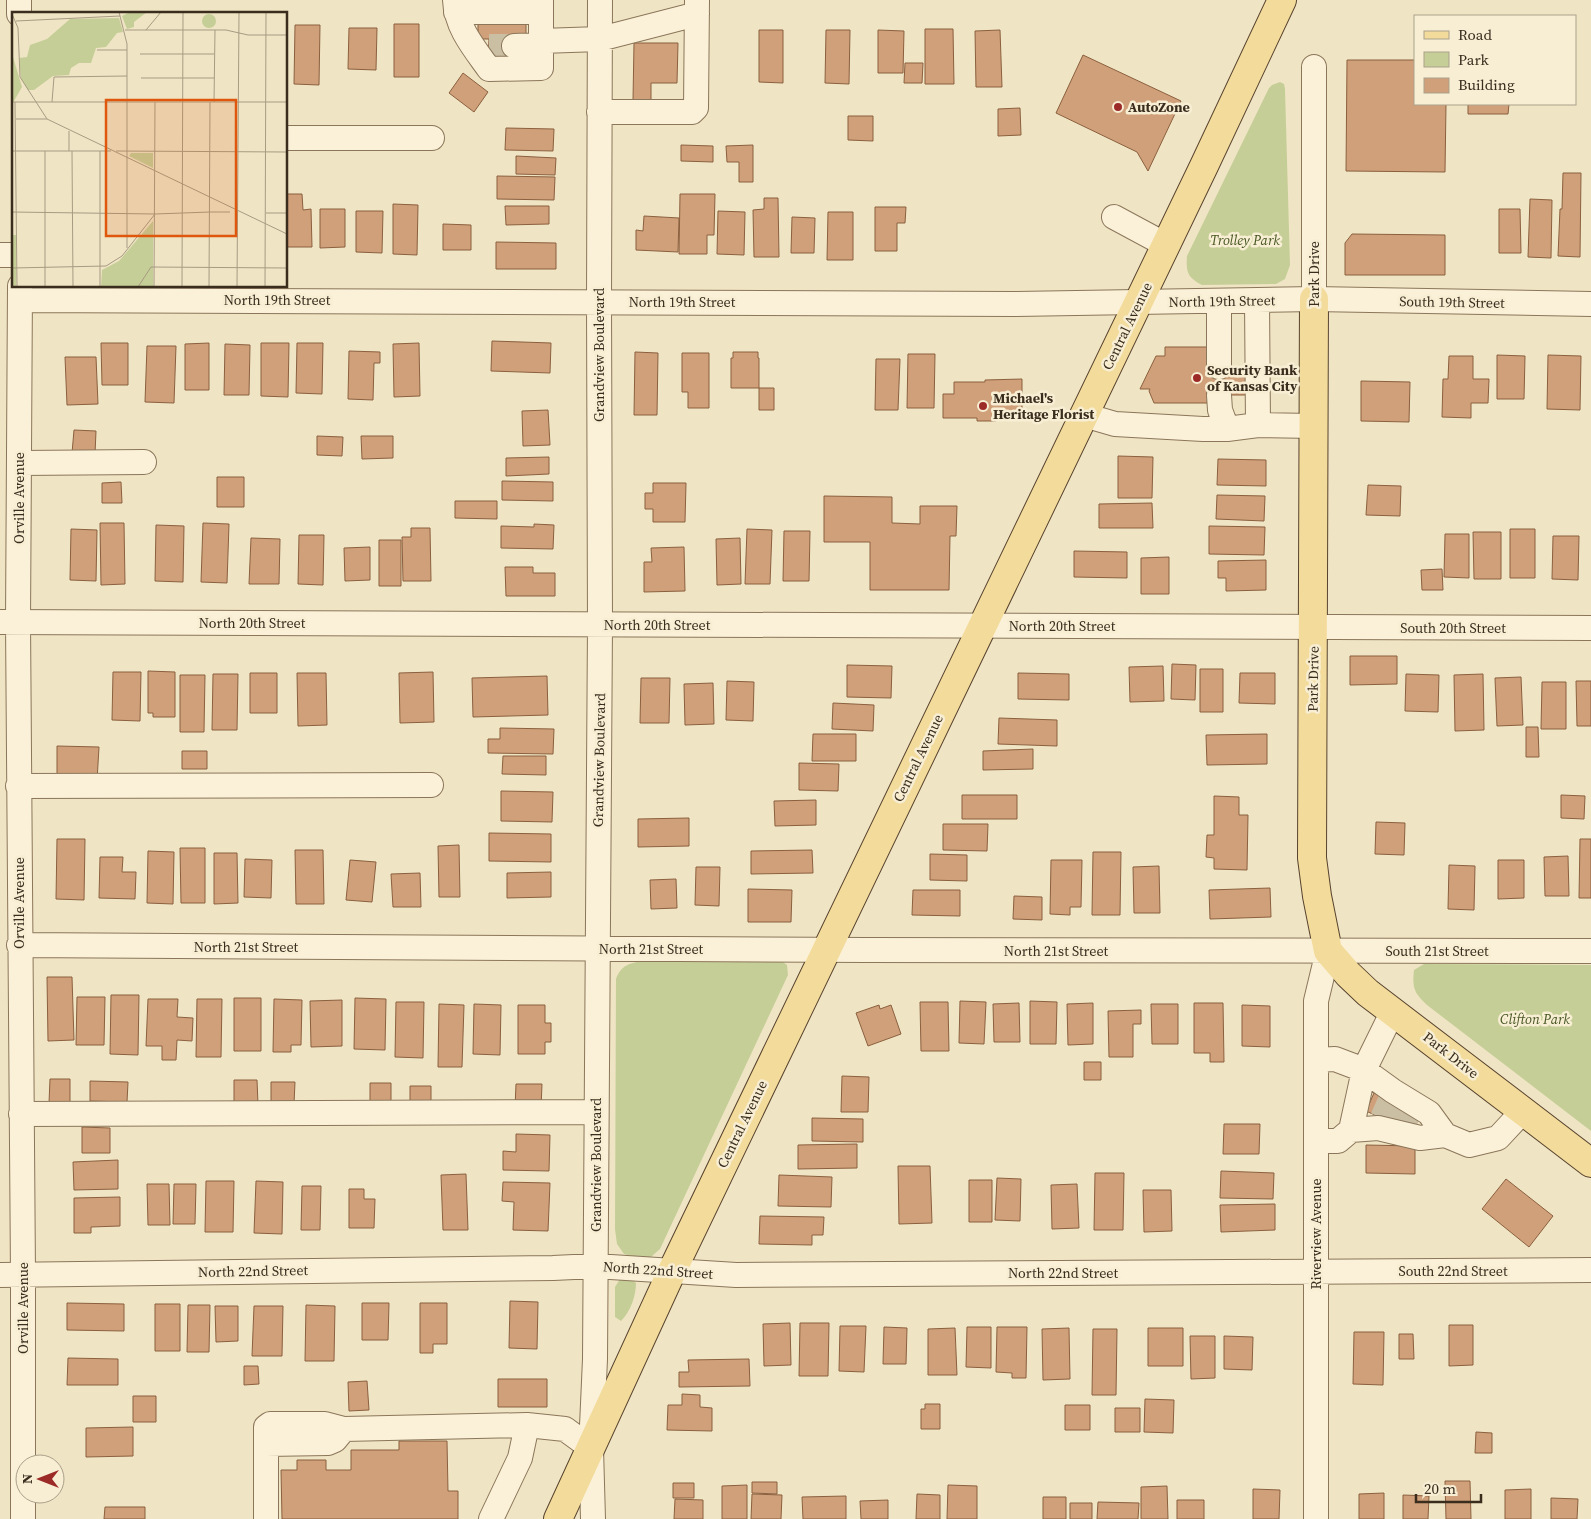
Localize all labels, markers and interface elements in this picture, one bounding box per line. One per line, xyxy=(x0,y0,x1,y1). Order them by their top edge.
inset map xyxy=(12,12,288,288)
legend xyxy=(1414,15,1576,105)
text: Road xyxy=(1458,24,1492,45)
text: Park xyxy=(1458,49,1490,70)
text: Building xyxy=(1458,74,1515,95)
place label: AutoZone xyxy=(1128,97,1190,117)
marker: AutoZone xyxy=(1112,101,1124,113)
park label: Trolley Park xyxy=(1210,230,1280,250)
street label: Park Drive xyxy=(1304,241,1324,307)
street label: Central Avenue xyxy=(1097,279,1157,373)
street label: Grandview Boulevard xyxy=(589,288,609,422)
street label: North 19th Street xyxy=(224,290,331,310)
street label: North 19th Street xyxy=(1169,290,1276,312)
street label: South 19th Street xyxy=(1399,291,1505,313)
street label: North 19th Street xyxy=(629,292,736,312)
place label: Security Bank of Kansas City xyxy=(1207,360,1298,396)
marker: Security Bank of Kansas City xyxy=(1191,372,1203,384)
place label: Michael's Heritage Florist xyxy=(993,388,1095,424)
marker: Michael's Heritage Florist xyxy=(977,400,989,412)
street label: Orville Avenue xyxy=(9,452,29,544)
street label: North 20th Street xyxy=(199,613,306,633)
street label: North 20th Street xyxy=(604,615,711,635)
street label: North 20th Street xyxy=(1009,616,1116,636)
street label: South 20th Street xyxy=(1400,618,1506,638)
street label: Park Drive xyxy=(1302,646,1324,712)
street label: Grandview Boulevard xyxy=(588,693,610,827)
street label: Central Avenue xyxy=(888,711,948,805)
street label: Orville Avenue xyxy=(9,857,29,949)
street label: North 21st Street xyxy=(194,937,299,957)
street label: North 21st Street xyxy=(599,939,704,959)
street label: North 21st Street xyxy=(1004,941,1109,961)
street label: South 21st Street xyxy=(1385,941,1489,961)
park label: Clifton Park xyxy=(1500,1009,1570,1029)
street label: Park Drive xyxy=(1419,1027,1483,1083)
street label: Central Avenue xyxy=(712,1077,772,1171)
street label: Grandview Boulevard xyxy=(586,1098,606,1232)
street label: Riverview Avenue xyxy=(1306,1178,1326,1290)
street label: North 22nd Street xyxy=(602,1256,714,1284)
street label: North 22nd Street xyxy=(198,1260,309,1282)
street label: South 22nd Street xyxy=(1399,1261,1508,1281)
street label: Orville Avenue xyxy=(13,1262,33,1354)
street label: North 22nd Street xyxy=(1008,1263,1118,1283)
north arrow xyxy=(15,1454,65,1504)
scale bar xyxy=(1416,1472,1481,1504)
text: N xyxy=(17,1474,37,1484)
text: 20 m xyxy=(1424,1478,1456,1499)

